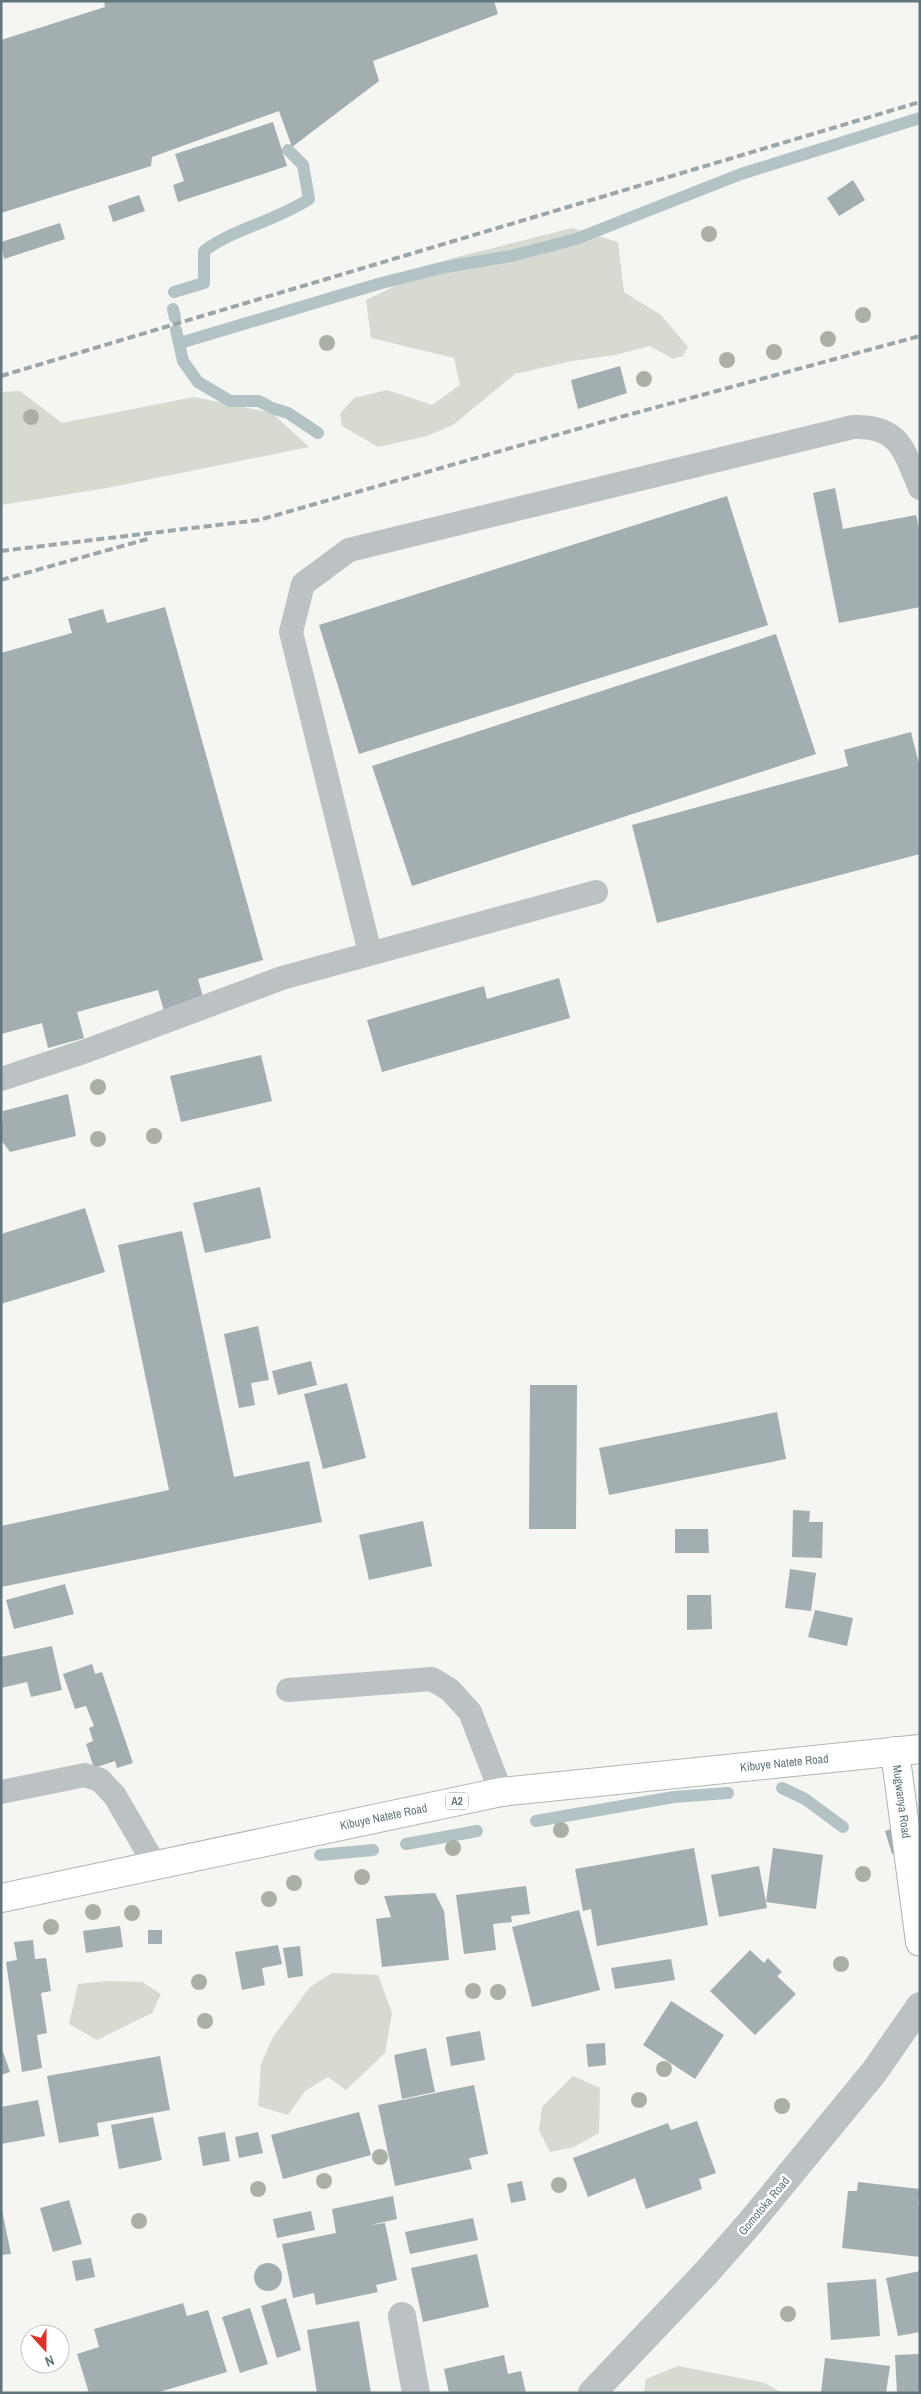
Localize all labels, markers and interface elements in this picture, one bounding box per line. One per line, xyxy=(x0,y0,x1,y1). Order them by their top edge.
street label: Kibuye Natete Road xyxy=(739,1750,829,1775)
street label: Mugwanya Road xyxy=(889,1764,914,1839)
road number: A2 xyxy=(446,1792,468,1810)
street label: Kibuye Natete Road xyxy=(338,1800,429,1834)
street label: Gomotoka Road xyxy=(735,2173,793,2239)
north arrow xyxy=(20,2324,70,2374)
text: N xyxy=(43,2351,57,2371)

